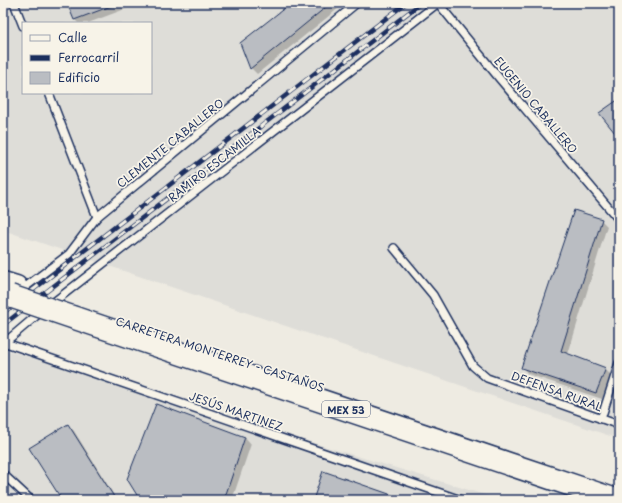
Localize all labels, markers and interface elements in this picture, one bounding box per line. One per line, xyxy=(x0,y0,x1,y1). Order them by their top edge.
legend xyxy=(22,22,152,94)
text: Calle xyxy=(58,28,88,46)
text: Ferrocarril xyxy=(58,48,119,66)
street label: EUGENIO CABALLERO xyxy=(490,53,582,157)
text: Edificio xyxy=(58,68,100,86)
street label: CLEMENTE CABALLERO xyxy=(113,94,227,192)
street label: RAMIRO ESCAMILLA xyxy=(164,122,264,206)
street label: CARRETERA MONTERREY - CASTAÑOS xyxy=(114,312,327,396)
street label: DEFENSA RURAL xyxy=(509,367,605,415)
street label: JESÚS MARTINEZ xyxy=(187,387,285,435)
road number: MEX 53 xyxy=(322,401,370,417)

